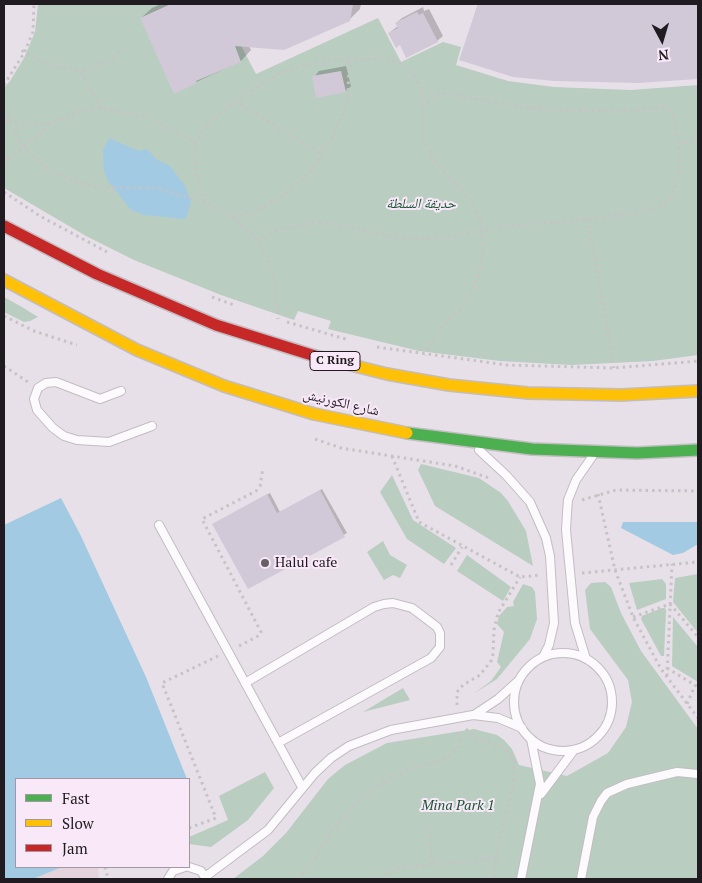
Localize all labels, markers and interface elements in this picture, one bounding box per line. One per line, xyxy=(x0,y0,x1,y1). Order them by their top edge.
north arrow xyxy=(637,15,687,65)
text: N xyxy=(657,45,670,65)
park label: حديقة السلطة xyxy=(386,196,456,212)
road number: C Ring xyxy=(310,352,360,371)
street label: شارع الكورنيش xyxy=(301,386,381,420)
place label: Halul cafe xyxy=(275,555,337,571)
marker: Halul cafe xyxy=(259,557,271,569)
legend xyxy=(15,778,190,868)
text: Fast xyxy=(62,788,90,808)
park label: Mina Park 1 xyxy=(422,798,494,814)
text: Slow xyxy=(62,813,94,833)
text: Jam xyxy=(62,838,88,858)

